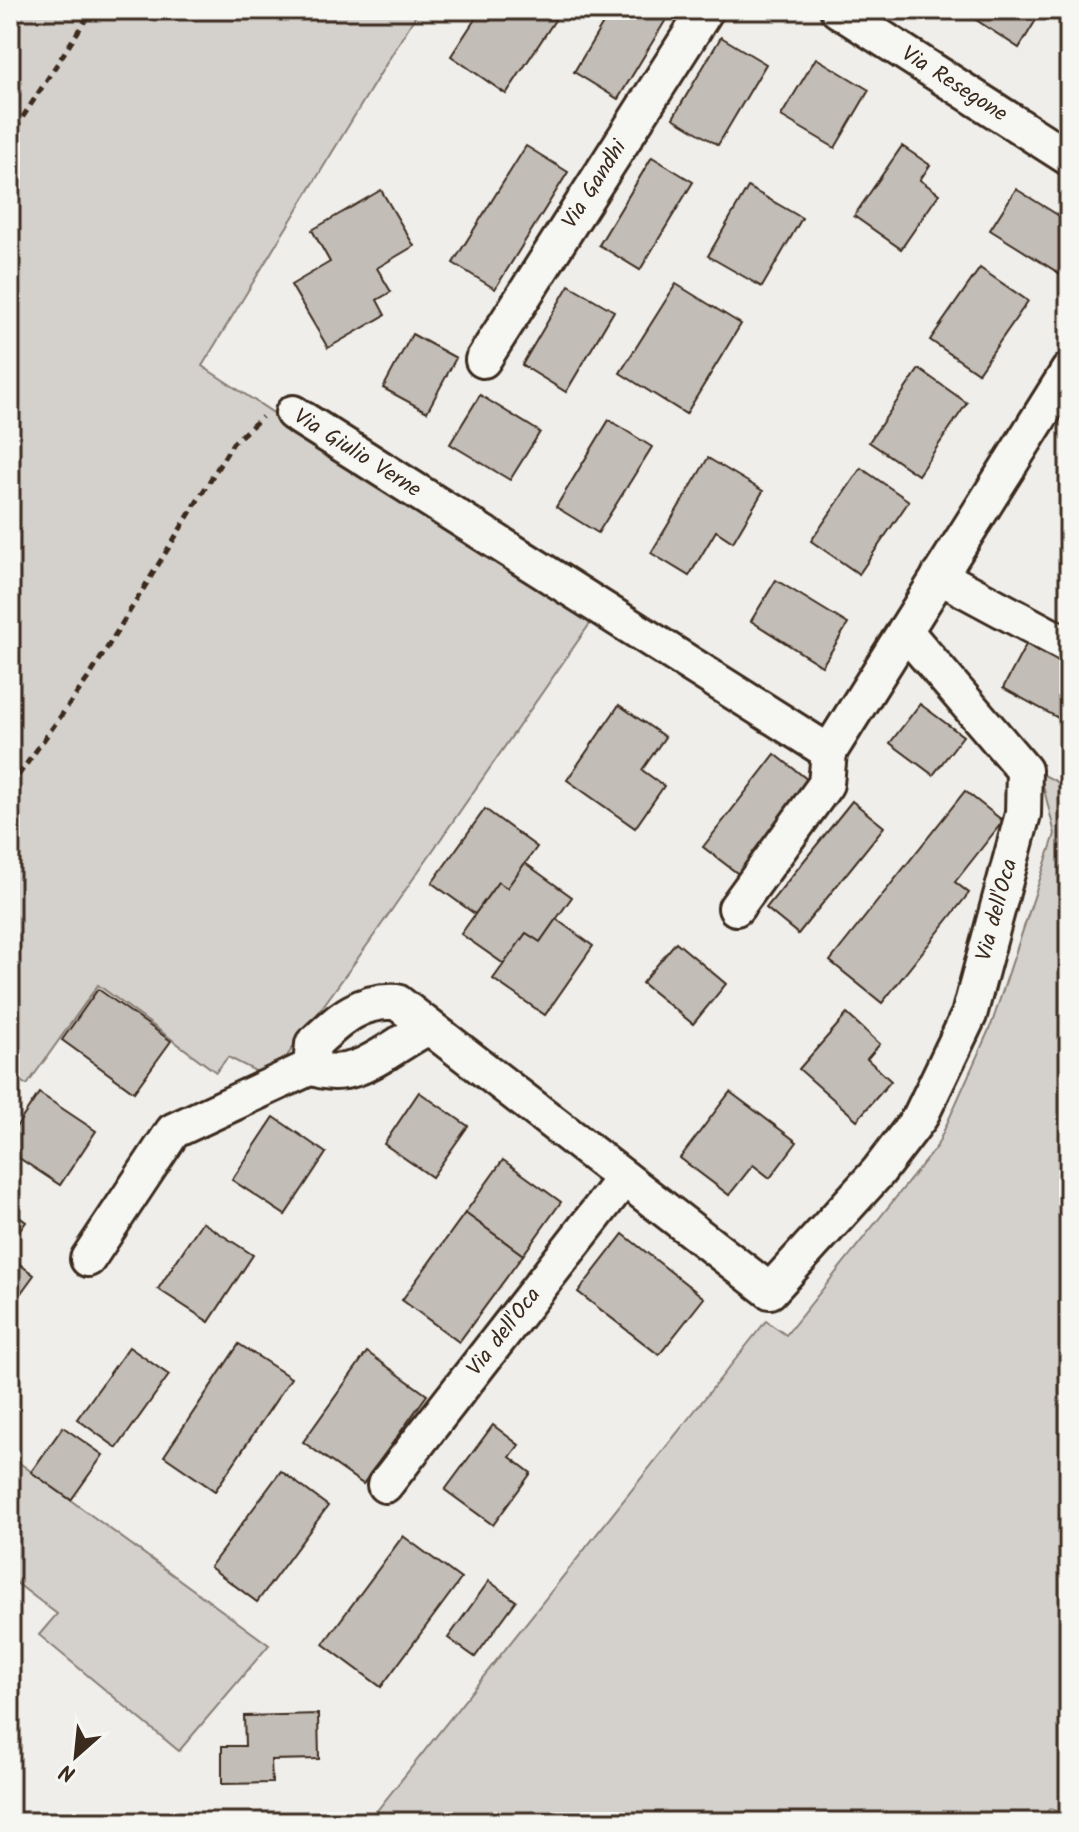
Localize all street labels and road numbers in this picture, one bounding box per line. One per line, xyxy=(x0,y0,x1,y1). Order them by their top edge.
street label: Via Resegone xyxy=(894,37,1014,132)
street label: Via Gandhi xyxy=(553,133,637,236)
street label: Via Giulio Verne xyxy=(286,400,428,507)
street label: Via dell'Oca xyxy=(967,855,1028,965)
street label: Via dell'Oca xyxy=(458,1280,550,1384)

